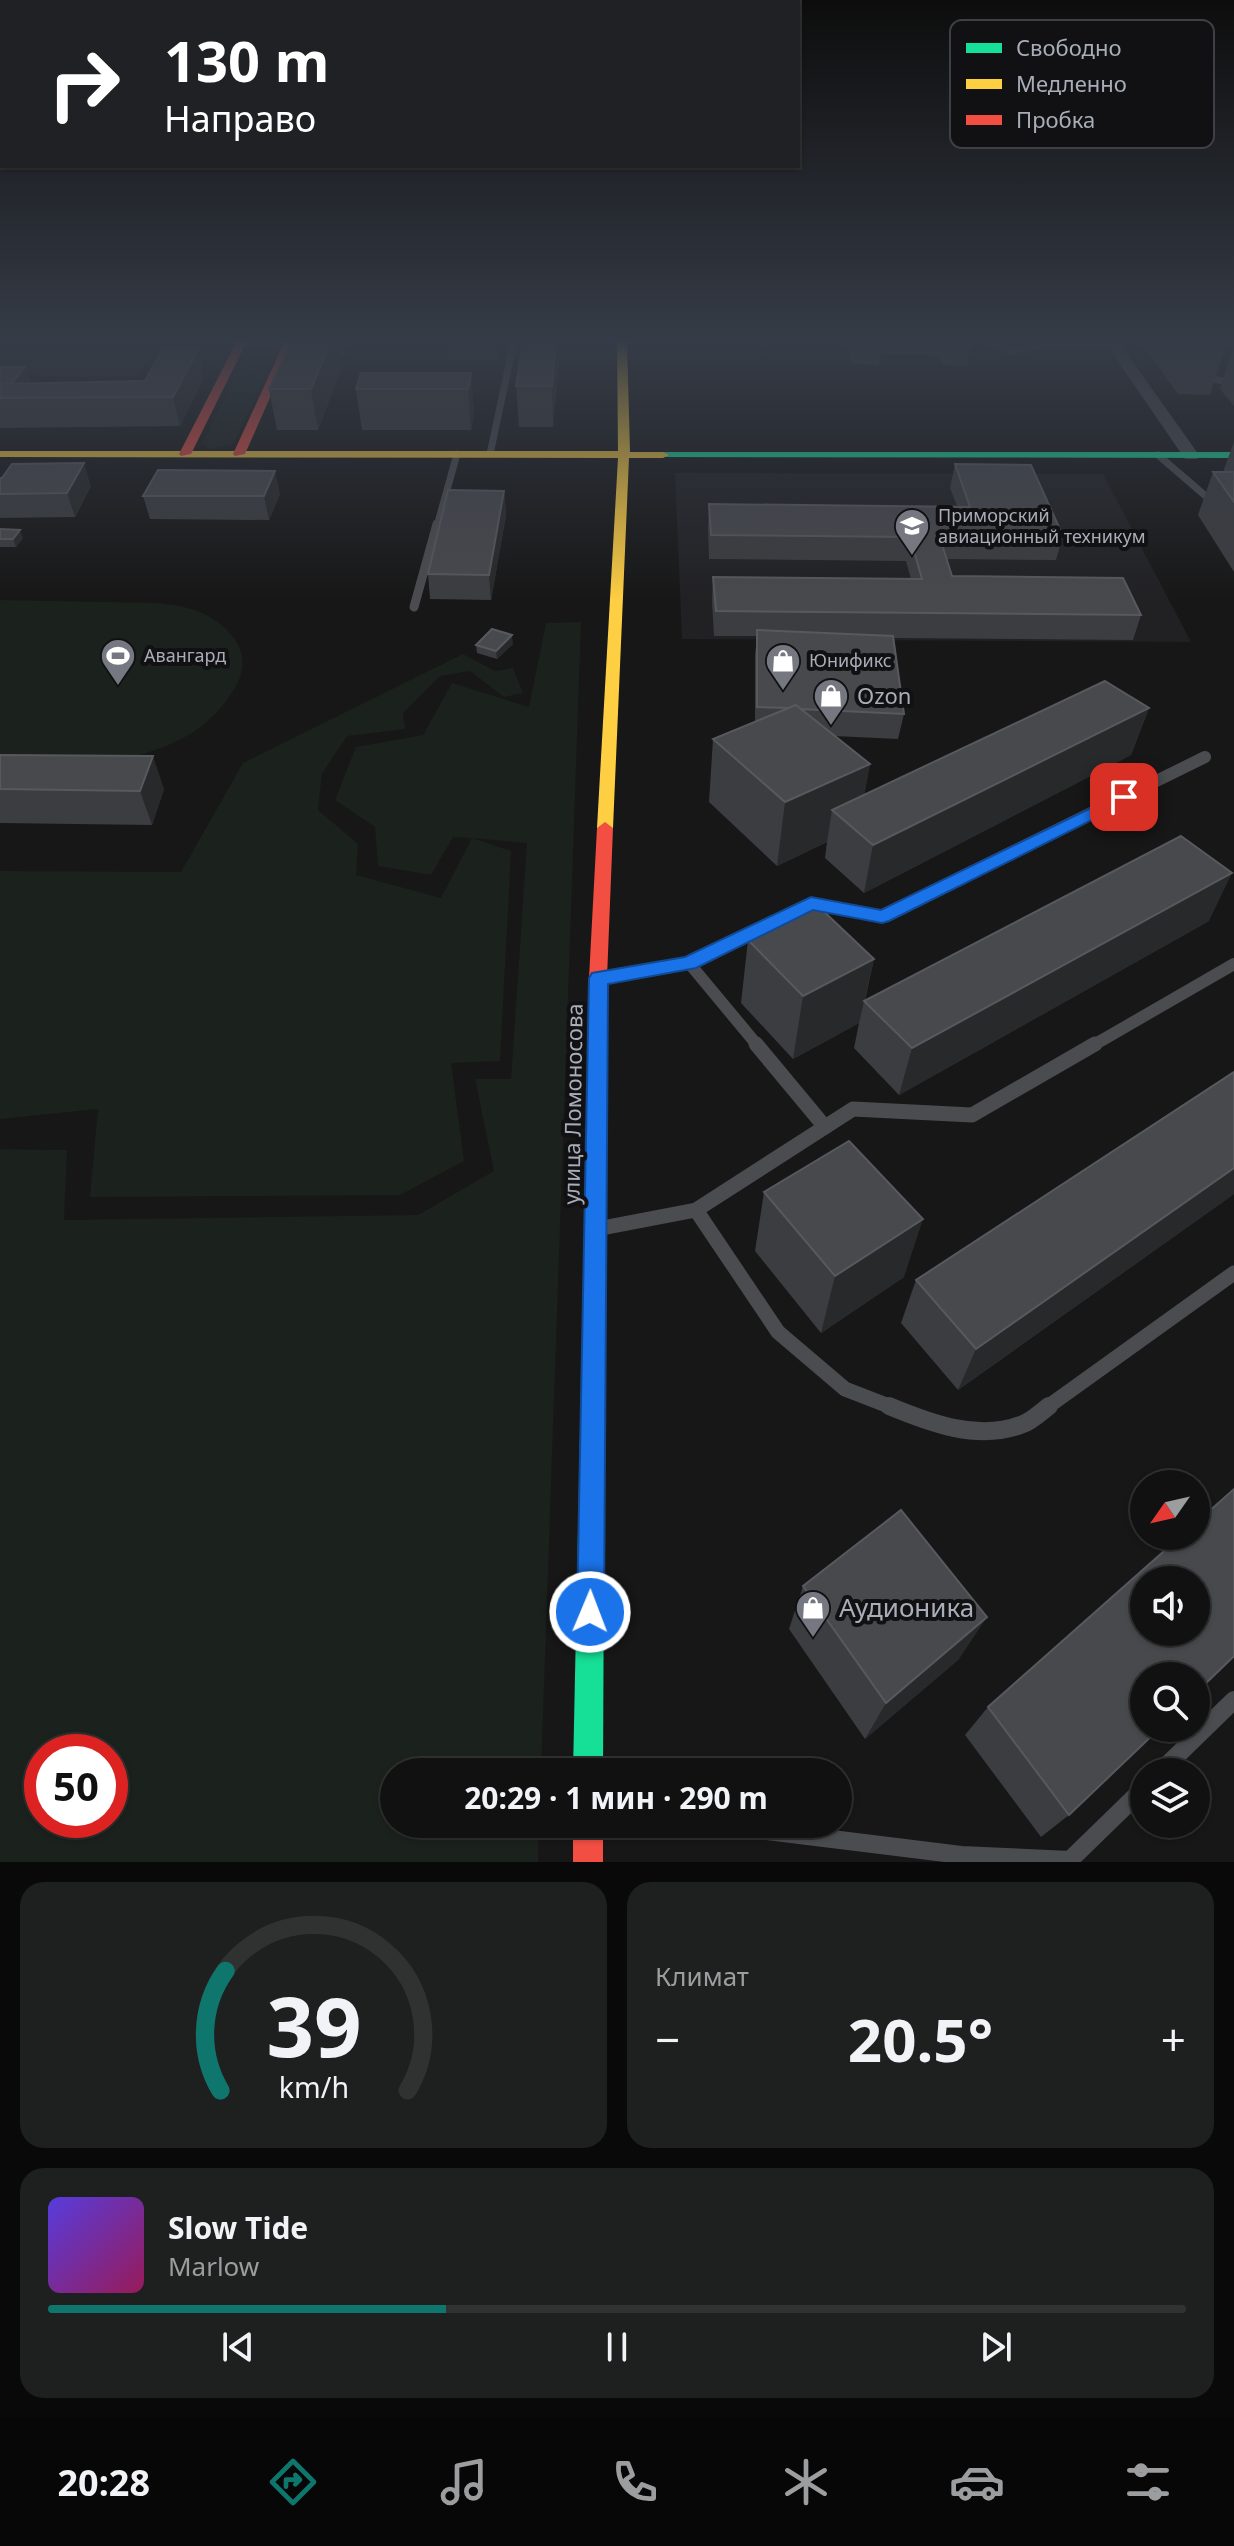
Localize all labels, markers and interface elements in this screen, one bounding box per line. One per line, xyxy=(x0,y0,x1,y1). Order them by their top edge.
legend xyxy=(950,20,1214,148)
text: 130 m xyxy=(164,22,329,98)
icon: right xyxy=(32,32,136,136)
text: Свободно xyxy=(1016,32,1121,62)
text: Медленно xyxy=(1016,68,1127,98)
text: Направо xyxy=(164,94,316,143)
text: Пробка xyxy=(1016,104,1095,134)
place label: Приморский авиационный техникум xyxy=(938,503,1146,548)
school or university icon: Приморский авиационный техникум xyxy=(893,507,931,557)
sports icon: Авангард xyxy=(99,637,137,687)
shop icon: Юнификс xyxy=(764,642,802,692)
place label: Авангард xyxy=(144,643,226,667)
place label: Юнификс xyxy=(809,648,892,672)
shop icon: Ozon xyxy=(812,677,850,727)
place label: Ozon xyxy=(857,680,911,710)
pin xyxy=(1090,763,1158,831)
icon: arrive xyxy=(1102,775,1146,819)
street label: улица Ломоносова xyxy=(555,1003,589,1205)
north arrow xyxy=(1130,1470,1210,1550)
map controls xyxy=(1130,1470,1210,1838)
button: sound xyxy=(1130,1566,1210,1646)
position arrow xyxy=(548,1570,632,1654)
shop icon: Аудионика xyxy=(794,1589,832,1639)
place label: Аудионика xyxy=(839,1589,974,1625)
button: search xyxy=(1130,1662,1210,1742)
speed limit sign: 50 xyxy=(24,1734,128,1838)
button: layers xyxy=(1130,1758,1210,1838)
text: 20:29 · 1 мин · 290 m xyxy=(464,1777,768,1818)
text: Климат xyxy=(655,1958,749,1994)
text: 39 xyxy=(266,1968,361,2081)
text: 20.5° xyxy=(848,1998,993,2080)
text: − xyxy=(655,2009,680,2069)
text: + xyxy=(1161,2009,1186,2069)
text: km/h xyxy=(278,2067,349,2106)
text: Slow Tide xyxy=(168,2207,308,2248)
text: Marlow xyxy=(168,2248,259,2284)
icon: previous xyxy=(216,2325,260,2369)
icon: pause xyxy=(595,2325,639,2369)
icon: next xyxy=(974,2325,1018,2369)
icon: directions xyxy=(265,2454,321,2510)
icon: music xyxy=(436,2454,492,2510)
icon: phone xyxy=(607,2454,663,2510)
icon: climate xyxy=(778,2454,834,2510)
icon: car xyxy=(949,2454,1005,2510)
icon: filters xyxy=(1120,2454,1176,2510)
text: 20:28 xyxy=(58,2458,150,2507)

